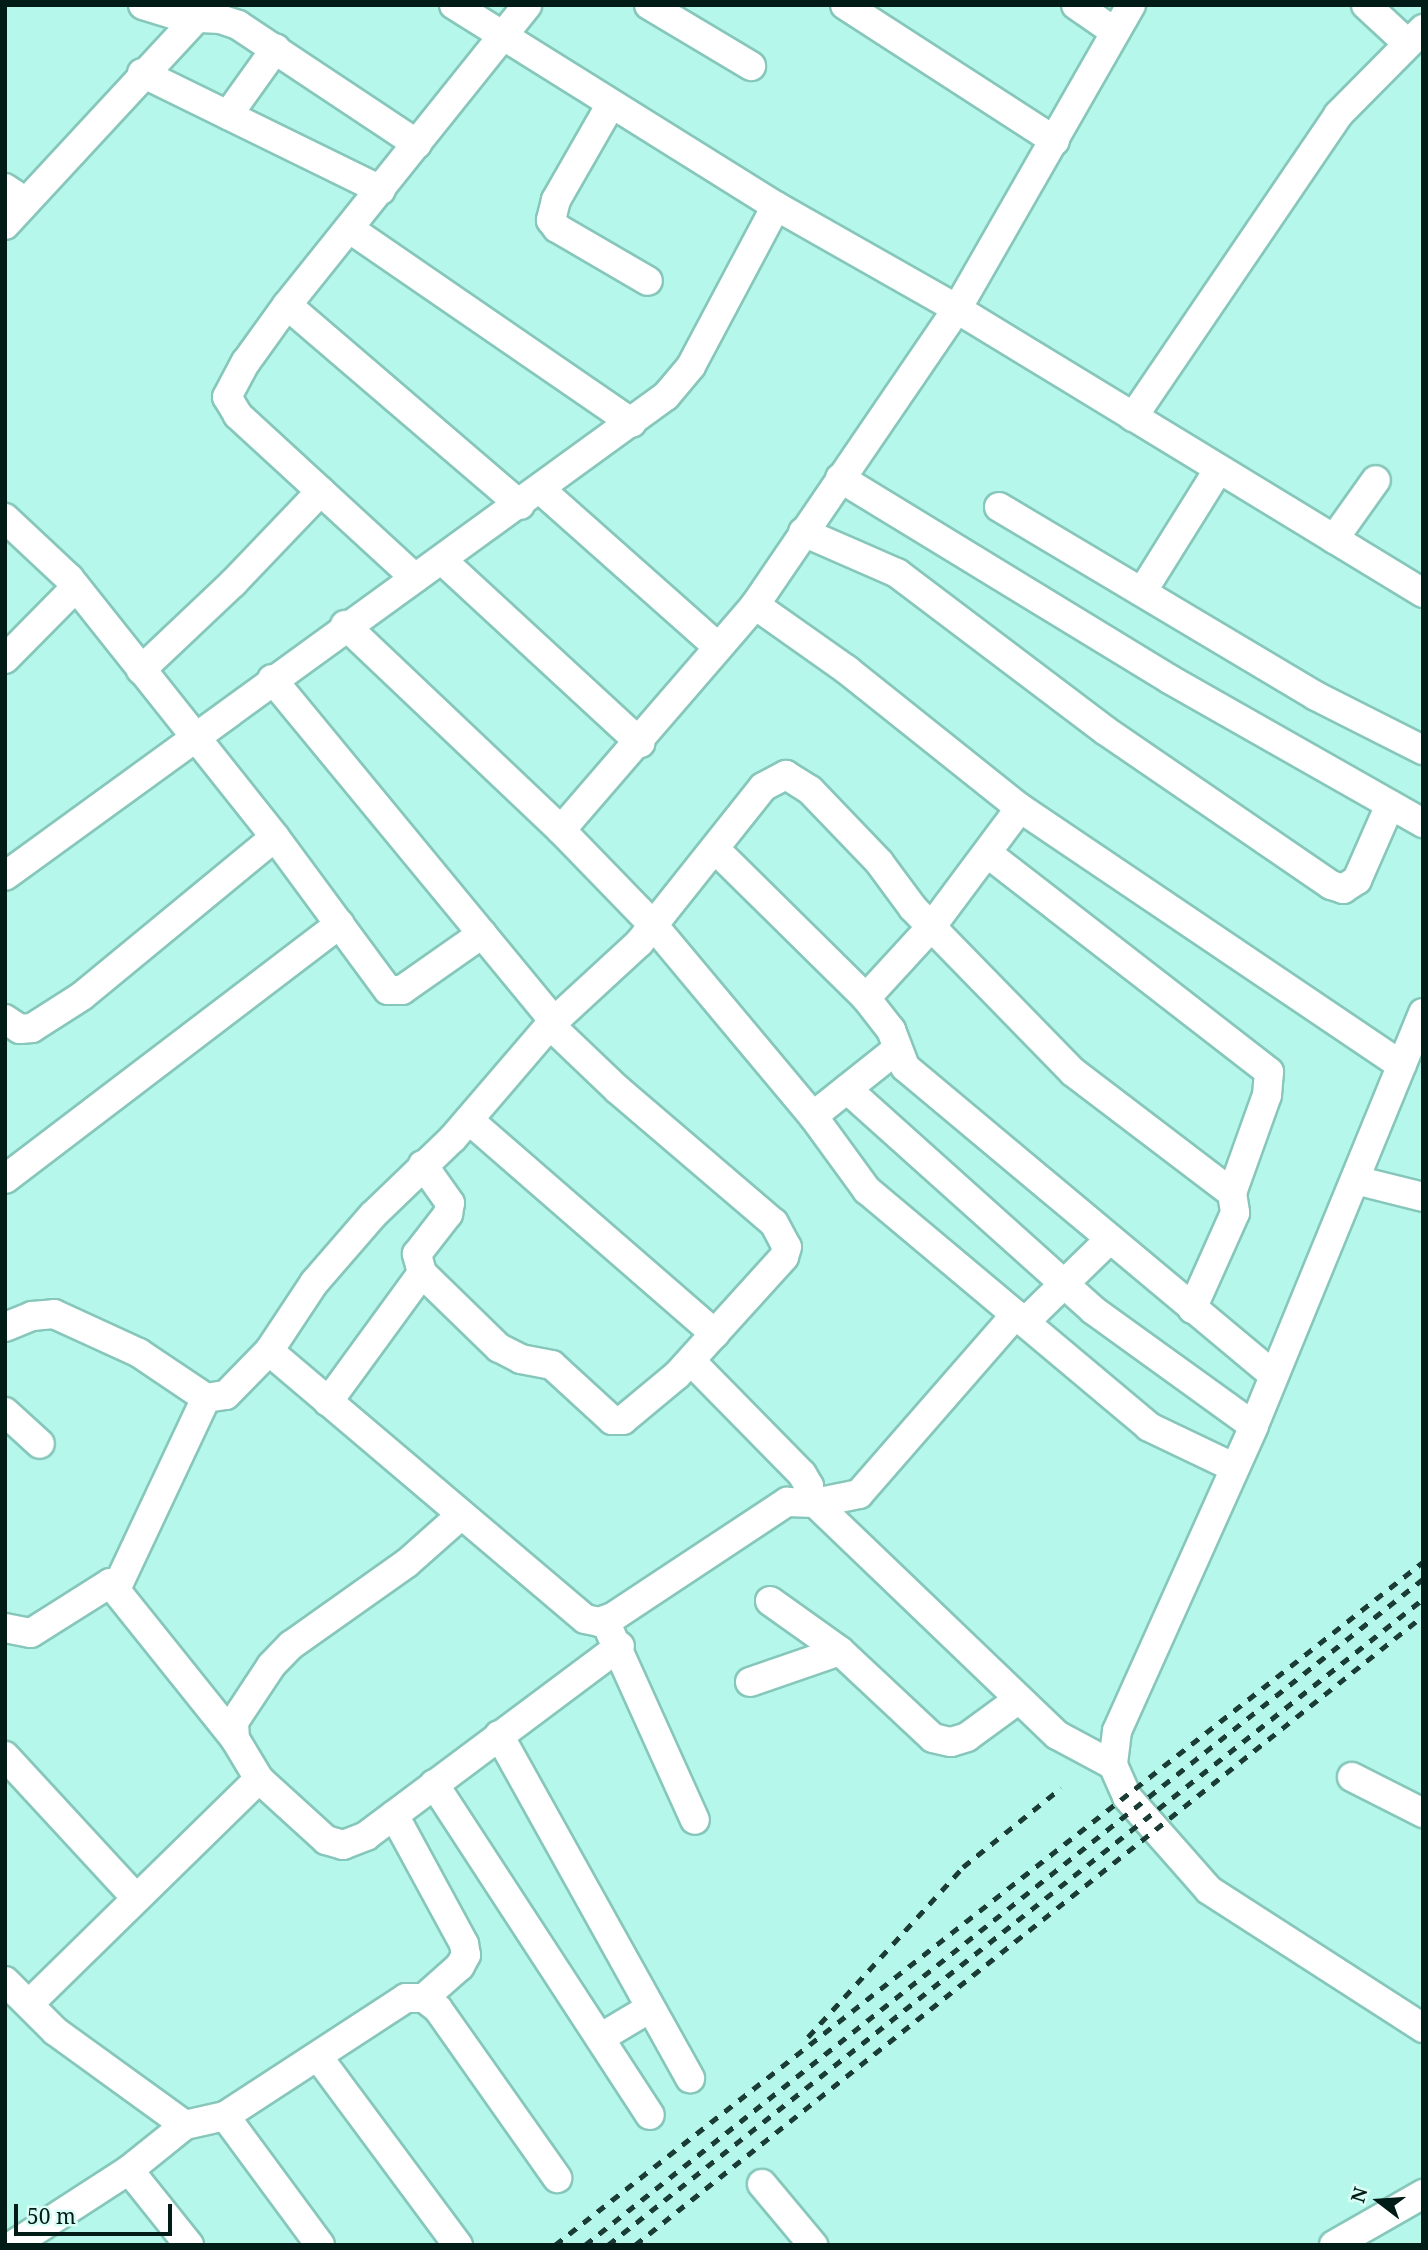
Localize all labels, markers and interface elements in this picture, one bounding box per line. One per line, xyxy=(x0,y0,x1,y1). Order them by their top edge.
north arrow xyxy=(1344,2166,1414,2236)
text: N xyxy=(1344,2184,1374,2206)
scale bar xyxy=(18,2190,175,2234)
text: 50 m xyxy=(27,2202,76,2230)

